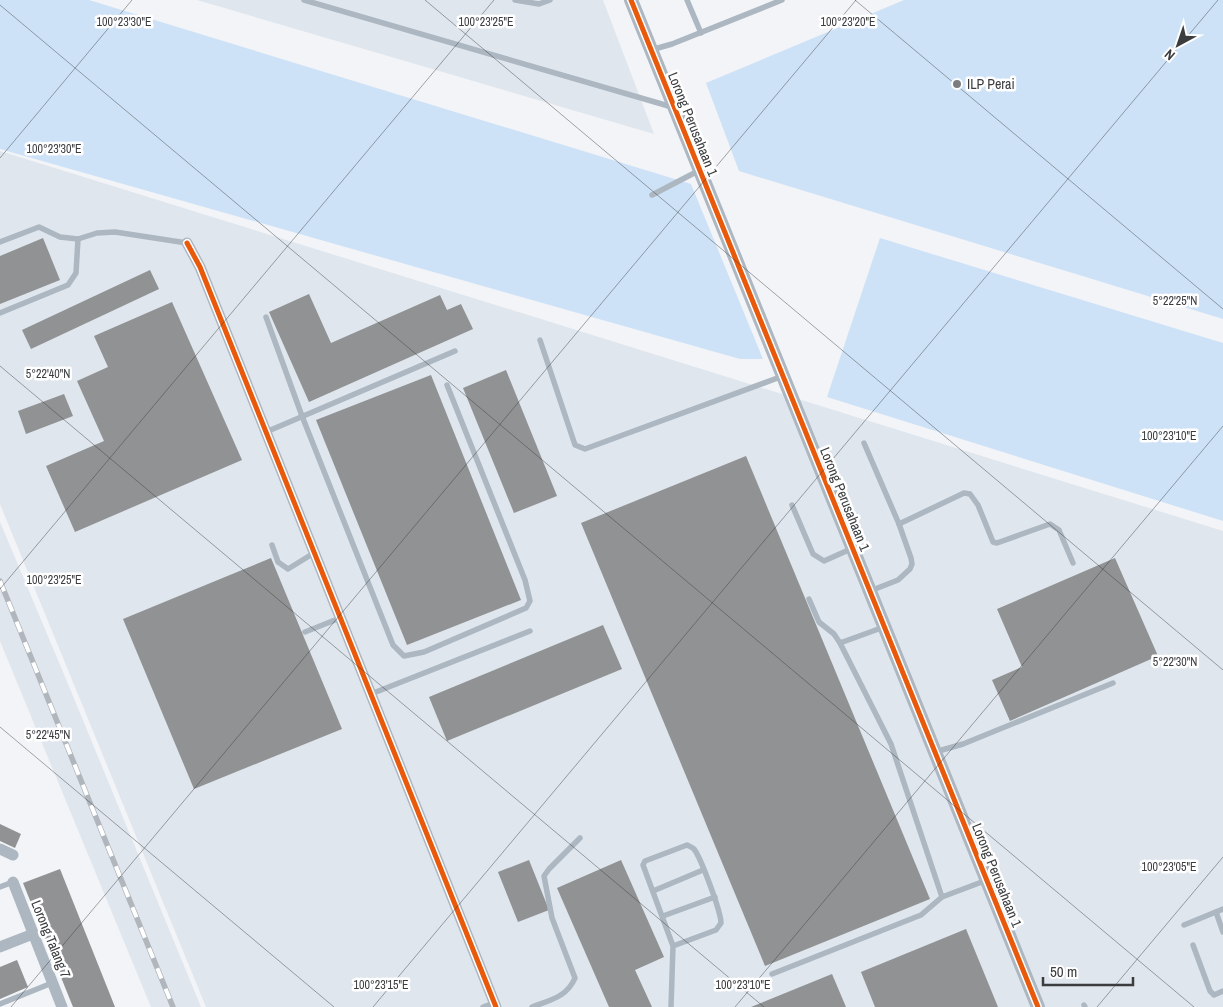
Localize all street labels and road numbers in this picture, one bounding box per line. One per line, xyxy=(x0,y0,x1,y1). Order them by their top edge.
street label: Lorong Perusahaan 1 xyxy=(664,69,722,179)
street label: Lorong Perusahaan 1 xyxy=(816,444,874,554)
street label: Lorong Perusahaan 1 xyxy=(968,820,1026,930)
street label: Lorong Talang 7 xyxy=(27,897,75,981)

